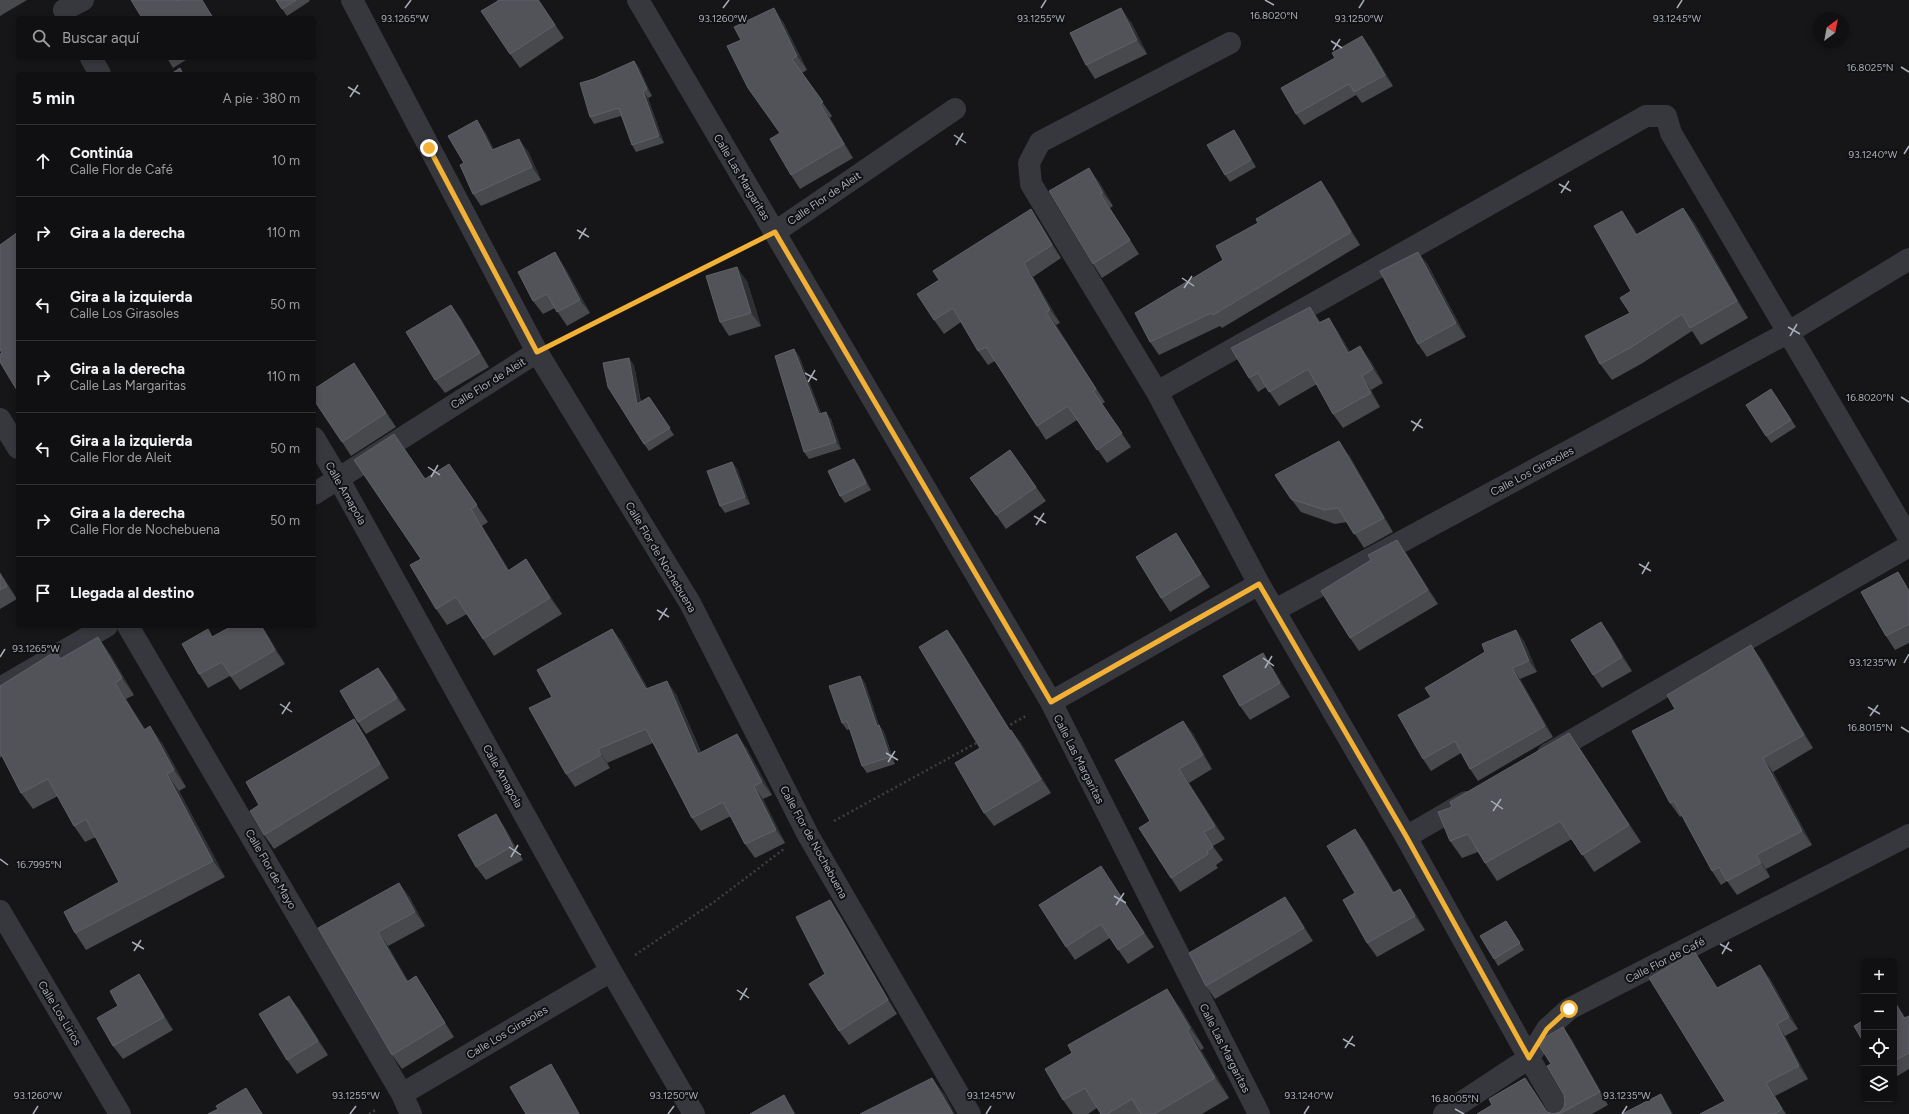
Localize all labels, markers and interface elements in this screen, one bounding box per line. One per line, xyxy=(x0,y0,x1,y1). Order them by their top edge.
text: 16.8020°N xyxy=(1250,9,1298,22)
text: 93.1265°W xyxy=(381,12,429,25)
text: 93.1260°W xyxy=(699,12,748,25)
text: 93.1255°W xyxy=(1017,12,1065,25)
text: 93.1250°W xyxy=(1335,12,1384,25)
text: 93.1245°W xyxy=(1653,12,1701,25)
north arrow xyxy=(1813,12,1849,48)
search box xyxy=(16,16,316,60)
icon: search xyxy=(30,27,52,49)
text: Buscar aquí xyxy=(62,29,139,47)
text: 16.8025°N xyxy=(1846,61,1894,74)
text: 5 min xyxy=(32,88,75,108)
text: A pie · 380 m xyxy=(223,91,300,106)
street label: Calle Las Margaritas xyxy=(711,132,772,223)
route end xyxy=(420,139,438,157)
text: Continúa xyxy=(70,144,133,162)
text: 93.1240°W xyxy=(1849,148,1898,161)
icon: ahead xyxy=(32,150,54,172)
text: 10 m xyxy=(272,153,300,168)
text: Calle Flor de Café xyxy=(70,162,173,177)
street label: Calle Flor de Aleit xyxy=(785,169,864,228)
icon: right xyxy=(32,222,54,244)
text: Gira a la derecha xyxy=(70,224,185,242)
text: 110 m xyxy=(267,225,300,240)
text: Gira a la izquierda xyxy=(70,288,192,306)
icon: left xyxy=(32,294,54,316)
text: 50 m xyxy=(270,297,300,312)
text: Calle Los Girasoles xyxy=(70,306,179,321)
street label: Calle Flor de Aleit xyxy=(448,355,528,412)
text: Gira a la derecha xyxy=(70,360,185,378)
icon: right xyxy=(32,366,54,388)
text: 110 m xyxy=(267,369,300,384)
text: Calle Las Margaritas xyxy=(70,378,186,393)
text: 16.8020°N xyxy=(1846,391,1894,404)
text: Gira a la izquierda xyxy=(70,432,192,450)
icon: left xyxy=(32,438,54,460)
text: 50 m xyxy=(270,441,300,456)
street label: Calle Los Girasoles xyxy=(1488,444,1576,499)
text: Calle Flor de Aleit xyxy=(70,450,172,465)
street label: Calle Amapola xyxy=(322,459,369,527)
street label: Calle Flor de Nochebuena xyxy=(622,500,699,615)
text: Gira a la derecha xyxy=(70,504,185,522)
icon: right xyxy=(32,510,54,532)
text: 50 m xyxy=(270,513,300,528)
text: Calle Flor de Nochebuena xyxy=(70,522,220,537)
icon: arrive xyxy=(32,582,54,604)
text: Llegada al destino xyxy=(70,584,194,602)
text: 93.1265°W xyxy=(12,642,60,655)
text: 93.1235°W xyxy=(1849,656,1897,669)
street label: Calle Las Margaritas xyxy=(1050,713,1107,806)
text: 16.8015°N xyxy=(1847,721,1893,734)
street label: Calle Amapola xyxy=(480,742,525,810)
street label: Calle Flor de Nochebuena xyxy=(777,784,850,901)
street label: Calle Flor de Mayo xyxy=(242,827,299,912)
text: 16.7995°N xyxy=(16,858,62,871)
street label: Calle Flor de Café xyxy=(1623,935,1707,986)
map controls xyxy=(1861,958,1897,1102)
button: + xyxy=(1861,958,1897,994)
street label: Calle Los Lirios xyxy=(35,979,84,1048)
button: − xyxy=(1861,994,1897,1030)
route start xyxy=(1560,1000,1578,1018)
street label: Calle Las Margaritas xyxy=(1196,1002,1253,1095)
street label: Calle Los Girasoles xyxy=(464,1003,550,1062)
button: locate xyxy=(1861,1030,1897,1066)
button: layers xyxy=(1861,1066,1897,1102)
text: 93.1260°W xyxy=(14,1089,63,1102)
text: 93.1255°W xyxy=(332,1089,380,1102)
text: 93.1250°W xyxy=(650,1089,699,1102)
text: 93.1245°W xyxy=(967,1089,1015,1102)
text: 93.1240°W xyxy=(1285,1089,1334,1102)
text: 93.1235°W xyxy=(1603,1089,1651,1102)
text: 16.8005°N xyxy=(1431,1092,1479,1105)

